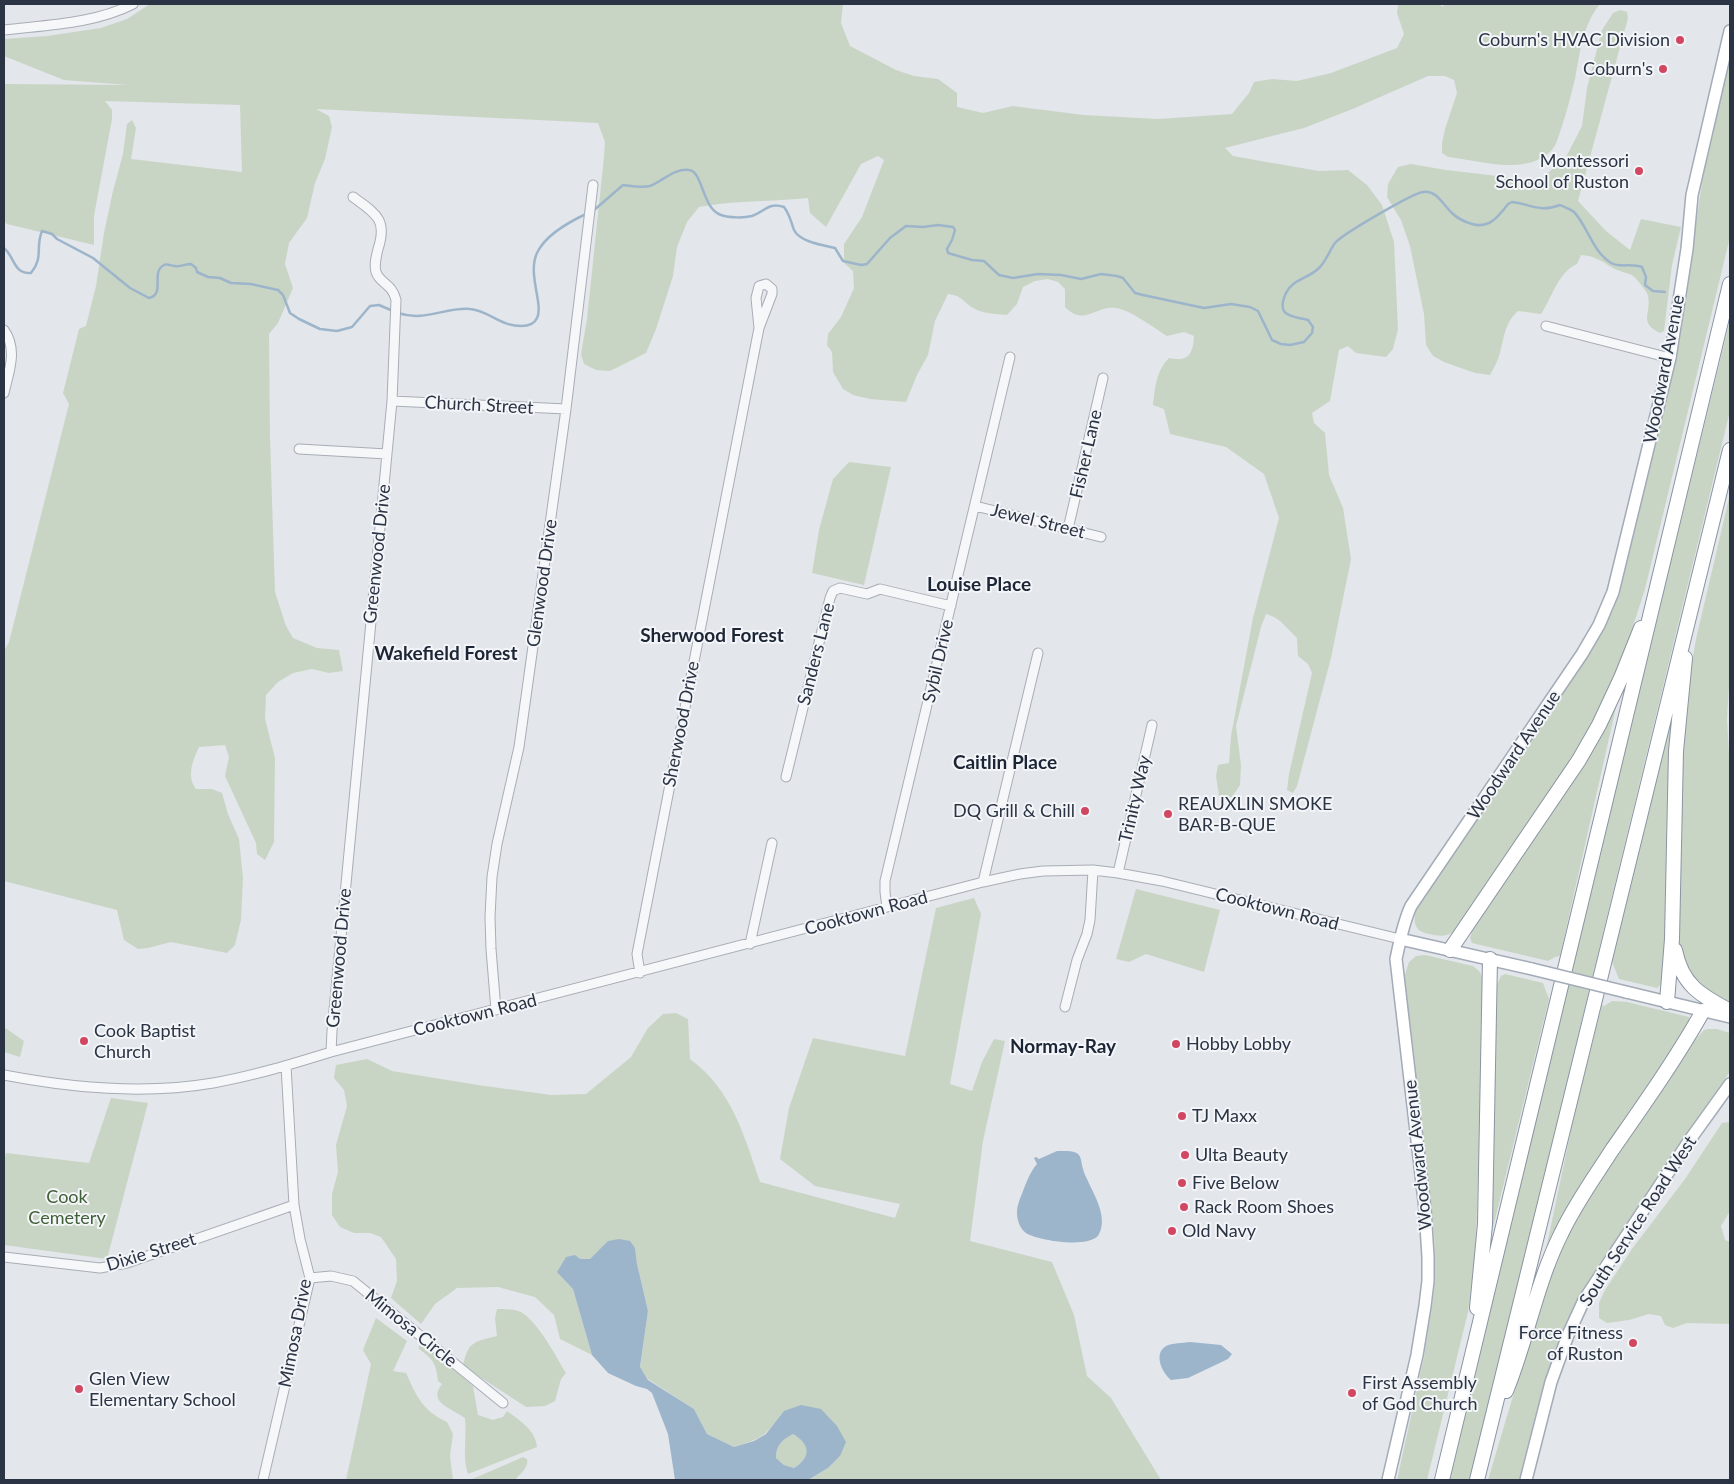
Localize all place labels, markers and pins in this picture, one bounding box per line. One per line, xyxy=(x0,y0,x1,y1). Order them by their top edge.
place label: Coburn's HVAC Division xyxy=(1478,28,1670,50)
marker: Coburn's HVAC Division xyxy=(1674,34,1686,46)
place label: Coburn's xyxy=(1583,57,1653,79)
marker: Coburn's xyxy=(1657,63,1669,75)
place label: Montessori School of Ruston xyxy=(1495,149,1629,192)
marker: Montessori School of Ruston xyxy=(1633,165,1645,177)
place label: REAUXLIN SMOKE BAR-B-QUE xyxy=(1178,792,1332,835)
place label: DQ Grill & Chill xyxy=(953,799,1075,821)
marker: DQ Grill & Chill xyxy=(1079,805,1091,817)
marker: REAUXLIN SMOKE BAR-B-QUE xyxy=(1162,808,1174,820)
place label: Cook Baptist Church xyxy=(94,1019,196,1062)
place label: Hobby Lobby xyxy=(1186,1032,1292,1054)
marker: Cook Baptist Church xyxy=(78,1035,90,1047)
marker: Hobby Lobby xyxy=(1170,1038,1182,1050)
place label: TJ Maxx xyxy=(1192,1104,1257,1126)
marker: TJ Maxx xyxy=(1176,1110,1188,1122)
place label: Ulta Beauty xyxy=(1195,1143,1289,1165)
marker: Ulta Beauty xyxy=(1179,1149,1191,1161)
place label: Five Below xyxy=(1192,1171,1279,1193)
marker: Five Below xyxy=(1176,1177,1188,1189)
place label: Rack Room Shoes xyxy=(1194,1195,1334,1217)
marker: Rack Room Shoes xyxy=(1178,1201,1190,1213)
place label: Old Navy xyxy=(1182,1219,1257,1241)
marker: Old Navy xyxy=(1166,1225,1178,1237)
place label: Force Fitness of Ruston xyxy=(1519,1321,1623,1364)
marker: Force Fitness of Ruston xyxy=(1627,1337,1639,1349)
place label: Glen View Elementary School xyxy=(89,1367,236,1410)
place label: First Assembly of God Church xyxy=(1362,1371,1478,1414)
marker: Glen View Elementary School xyxy=(73,1383,85,1395)
marker: First Assembly of God Church xyxy=(1346,1387,1358,1399)

